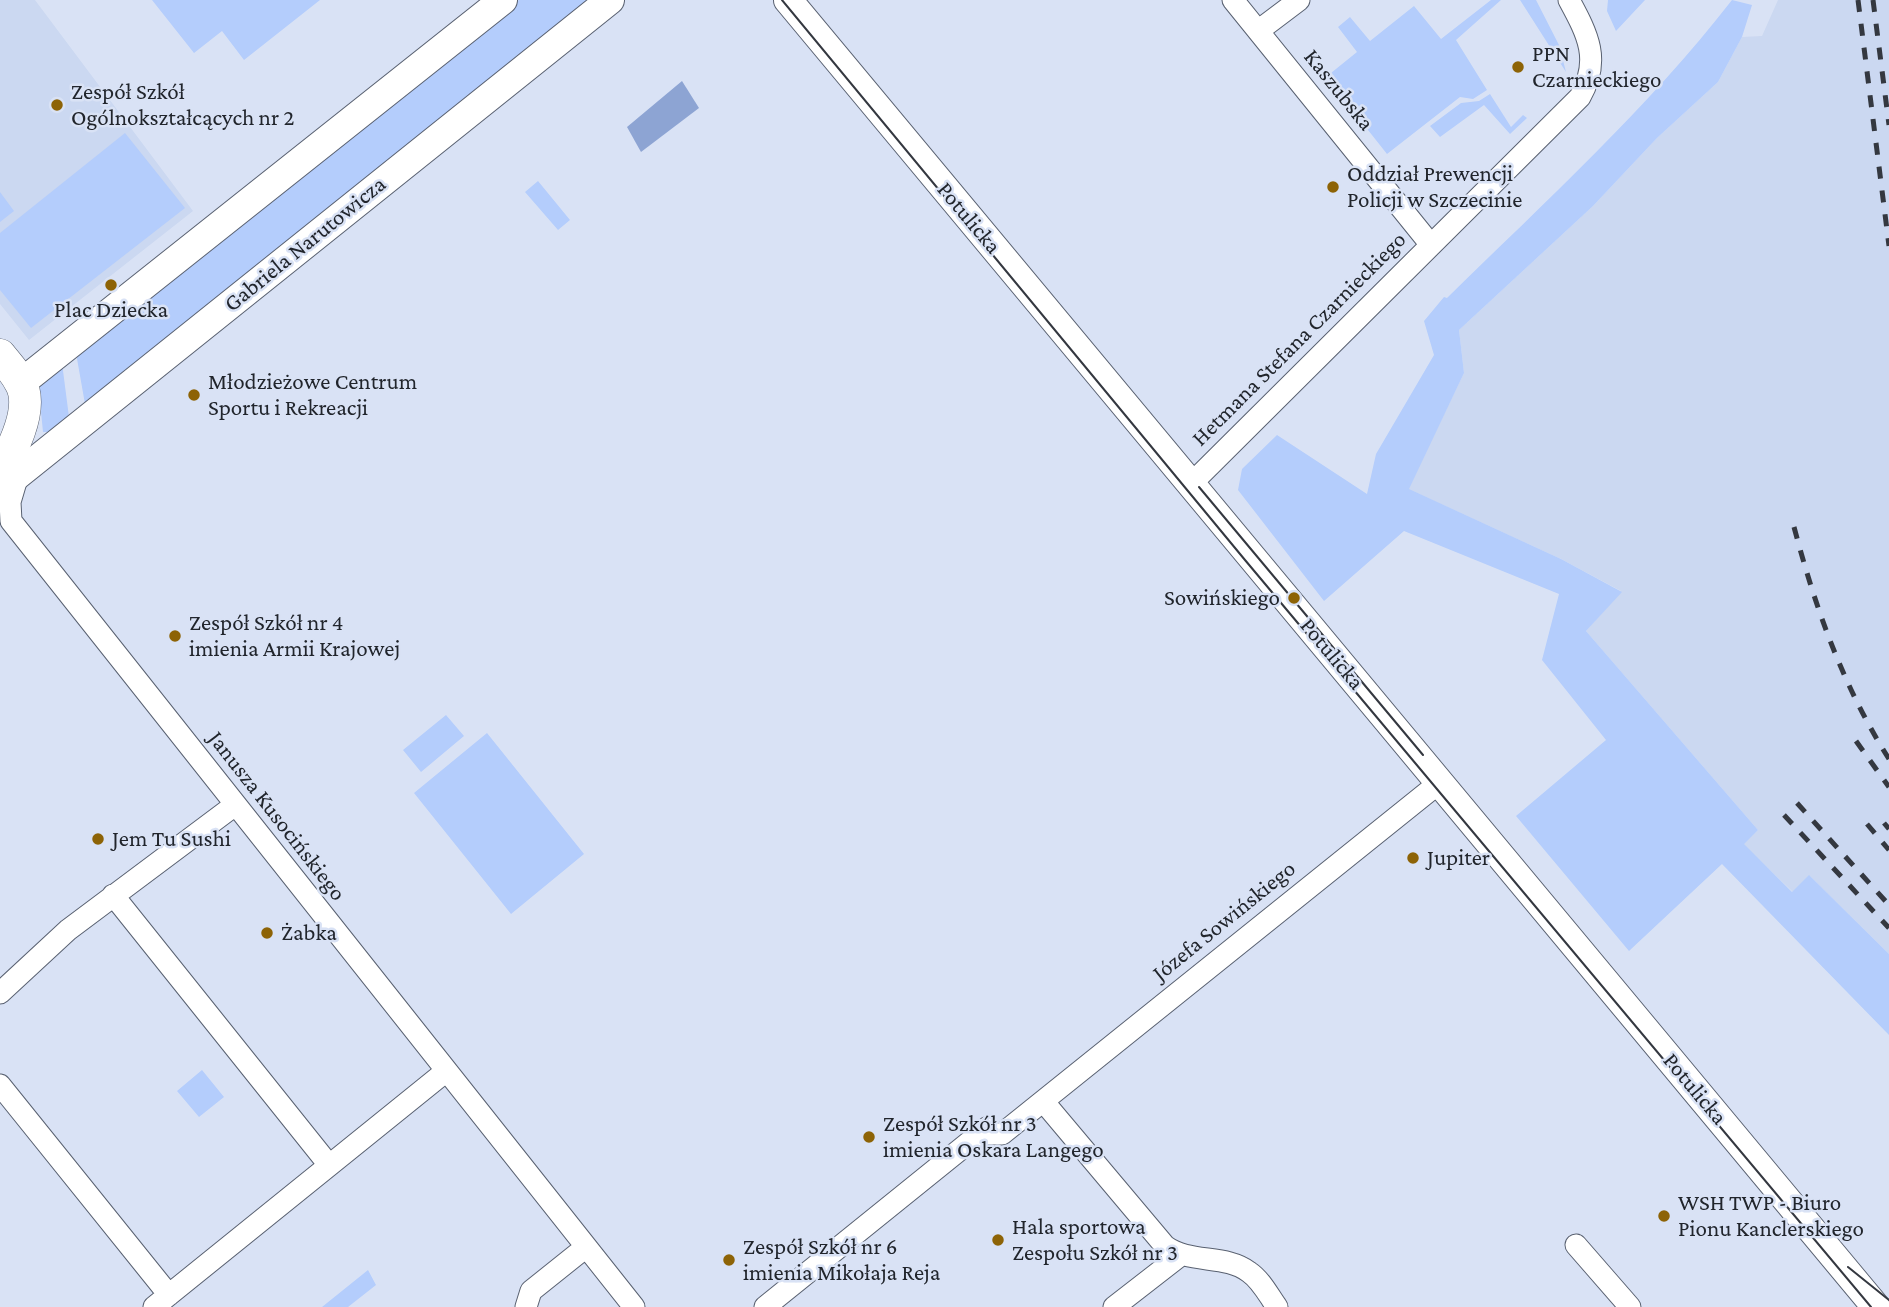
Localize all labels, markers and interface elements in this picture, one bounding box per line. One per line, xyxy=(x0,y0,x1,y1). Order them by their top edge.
place label: PPN Czarnieckiego xyxy=(1532,40,1662,94)
street label: Kaszubska xyxy=(1298,44,1380,136)
marker: PPN Czarnieckiego xyxy=(1510,59,1526,75)
place label: Zespół Szkół Ogólnokształcących nr 2 xyxy=(71,78,294,132)
marker: Zespół Szkół Ogólnokształcących nr 2 xyxy=(49,97,65,113)
place label: Oddział Prewencji Policji w Szczecinie xyxy=(1347,160,1522,214)
street label: Gabriela Narutowicza xyxy=(219,170,391,318)
street label: Potulicka xyxy=(931,176,1007,260)
marker: Oddział Prewencji Policji w Szczecinie xyxy=(1325,179,1341,195)
street label: Hetmana Stefana Czarnieckiego xyxy=(1186,226,1412,452)
marker: Plac Dziecka xyxy=(103,277,119,293)
place label: Plac Dziecka xyxy=(54,296,168,324)
place label: Młodzieżowe Centrum Sportu i Rekreacji xyxy=(208,368,417,422)
marker: Młodzieżowe Centrum Sportu i Rekreacji xyxy=(186,387,202,403)
place label: Sowińskiego xyxy=(1164,584,1280,612)
marker: Sowińskiego xyxy=(1286,590,1302,606)
place label: Zespół Szkół nr 4 imienia Armii Krajowej xyxy=(189,609,400,663)
street label: Potulicka xyxy=(1294,612,1370,696)
marker: Zespół Szkół nr 4 imienia Armii Krajowej xyxy=(167,628,183,644)
street label: Janusza Kusocińskiego xyxy=(202,726,352,906)
place label: Jem Tu Sushi xyxy=(112,825,231,853)
marker: Jem Tu Sushi xyxy=(90,831,106,847)
place label: Jupiter xyxy=(1427,844,1490,872)
marker: Jupiter xyxy=(1405,850,1421,866)
street label: Józefa Sowińskiego xyxy=(1147,855,1301,987)
place label: Żabka xyxy=(281,919,337,947)
marker: Żabka xyxy=(259,925,275,941)
street label: Potulicka xyxy=(1657,1047,1733,1131)
place label: Zespół Szkół nr 3 imienia Oskara Langego xyxy=(883,1110,1104,1164)
marker: Zespół Szkół nr 3 imienia Oskara Langego xyxy=(861,1129,877,1145)
place label: WSH TWP - Biuro Pionu Kanclerskiego xyxy=(1678,1189,1864,1243)
marker: WSH TWP - Biuro Pionu Kanclerskiego xyxy=(1656,1208,1672,1224)
place label: Hala sportowa Zespołu Szkół nr 3 xyxy=(1012,1213,1178,1267)
marker: Hala sportowa Zespołu Szkół nr 3 xyxy=(990,1232,1006,1248)
place label: Zespół Szkół nr 6 imienia Mikołaja Reja xyxy=(743,1233,940,1287)
marker: Zespół Szkół nr 6 imienia Mikołaja Reja xyxy=(721,1252,737,1268)

